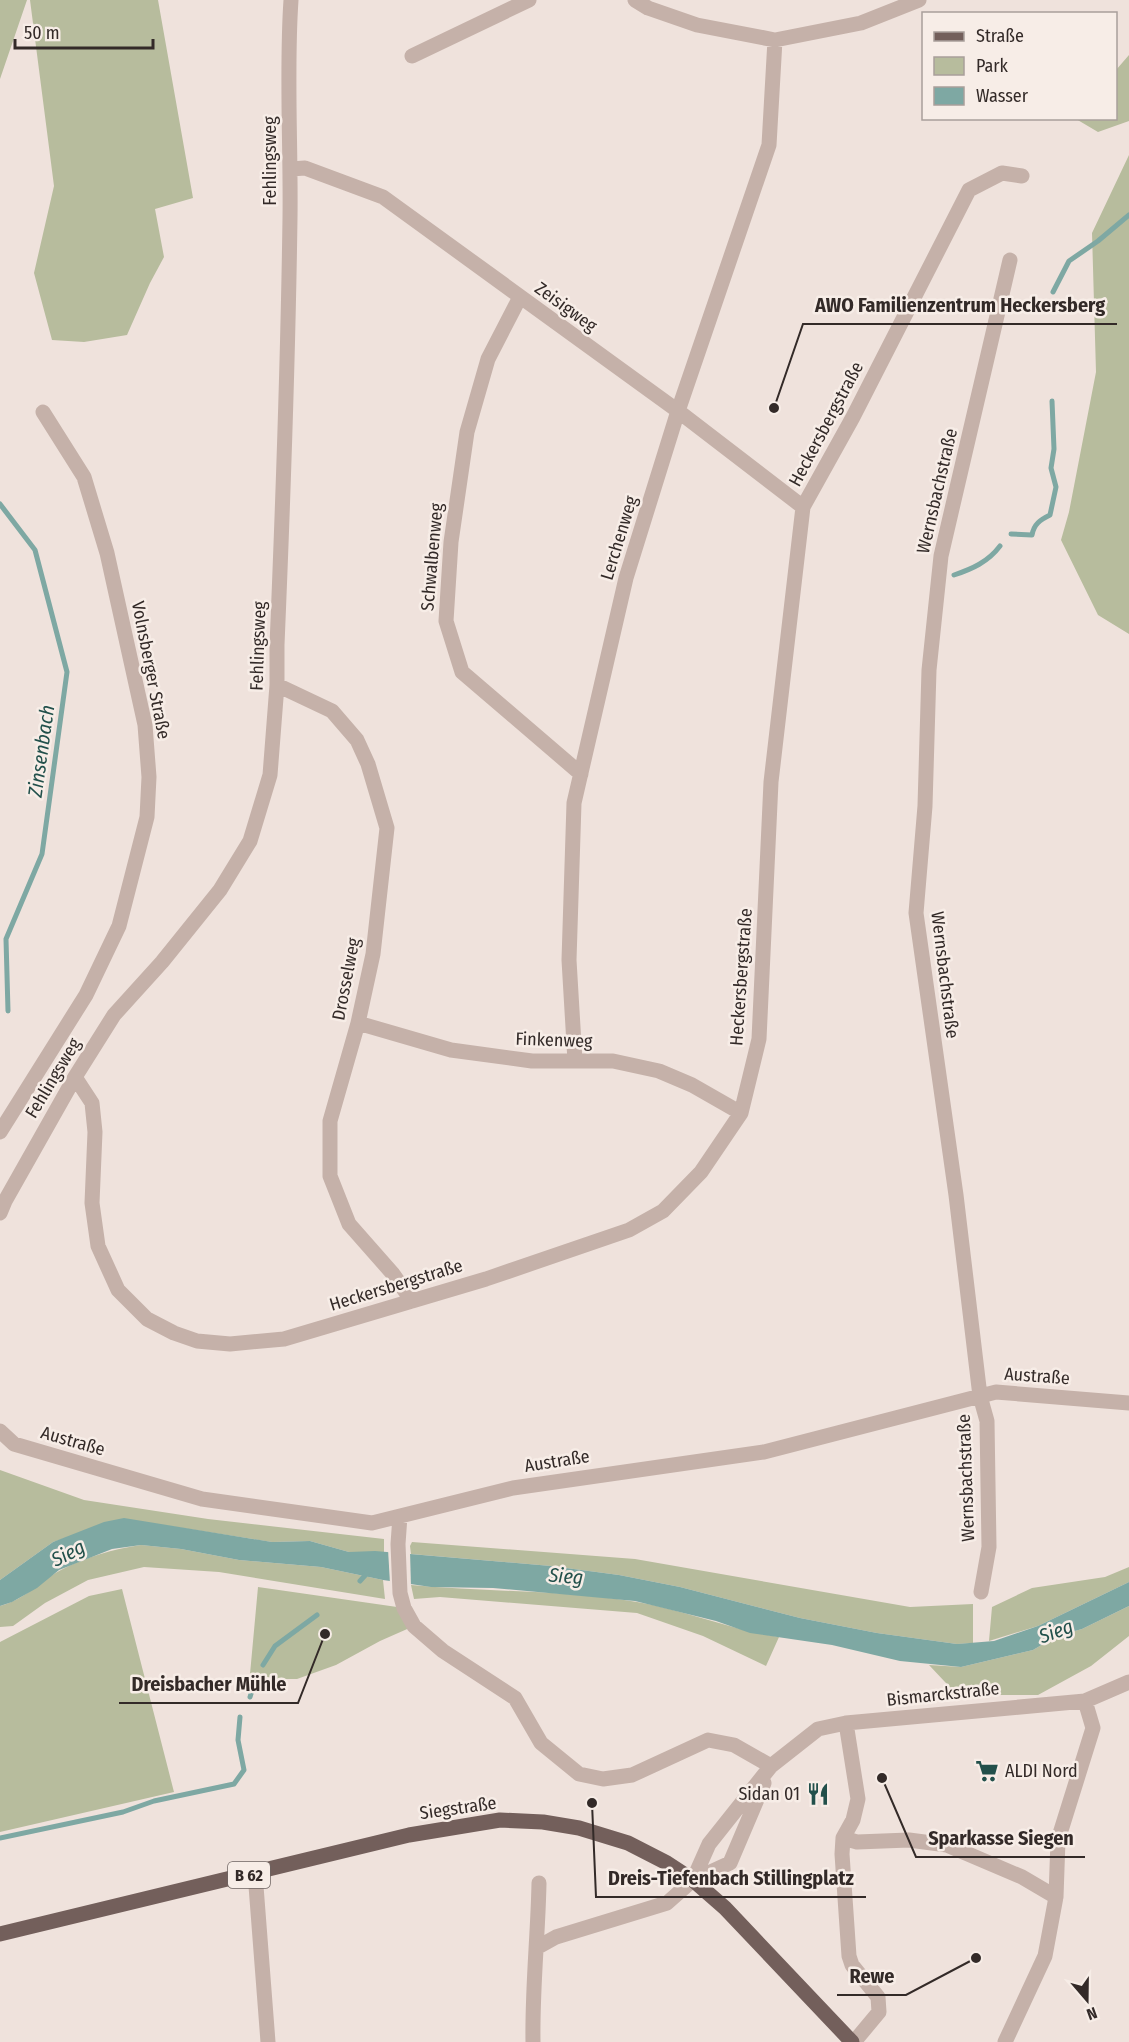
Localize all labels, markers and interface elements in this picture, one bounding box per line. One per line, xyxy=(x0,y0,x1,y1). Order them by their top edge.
scale bar xyxy=(15,12,153,50)
legend xyxy=(922,12,1117,120)
text: 50 m xyxy=(24,22,60,44)
text: Straße xyxy=(976,25,1024,47)
text: Park xyxy=(976,55,1009,77)
text: Wasser xyxy=(976,85,1029,107)
street label: Fehlingsweg xyxy=(259,116,281,206)
street label: Zeisigweg xyxy=(531,277,602,337)
callout: AWO Familienzentrum Heckersberg xyxy=(803,286,1117,324)
text: AWO Familienzentrum Heckersberg xyxy=(814,293,1105,317)
street label: Heckersbergstraße xyxy=(784,358,868,490)
street label: Wernsbachstraße xyxy=(912,426,962,556)
street label: Lerchenweg xyxy=(596,493,642,583)
street label: Schwalbenweg xyxy=(416,502,448,612)
street label: Volnsberger Straße xyxy=(127,599,175,741)
street label: Fehlingsweg xyxy=(245,600,271,691)
water label: Zinsenbach xyxy=(22,703,59,800)
street label: Heckersbergstraße xyxy=(725,907,757,1047)
street label: Wernsbachstraße xyxy=(926,910,964,1040)
street label: Drosselweg xyxy=(327,935,365,1022)
street label: Finkenweg xyxy=(515,1028,593,1052)
street label: Fehlingsweg xyxy=(21,1034,86,1122)
street label: Heckersbergstraße xyxy=(327,1254,465,1316)
street label: Austraße xyxy=(1004,1363,1071,1389)
street label: Wernsbachstraße xyxy=(953,1414,979,1542)
street label: Austraße xyxy=(38,1421,108,1461)
street label: Austraße xyxy=(523,1445,591,1477)
water label: Sieg xyxy=(46,1534,89,1572)
water label: Sieg xyxy=(547,1562,584,1589)
water label: Sieg xyxy=(1035,1614,1076,1649)
callout: Dreisbacher Mühle xyxy=(119,1665,298,1703)
text: Dreisbacher Mühle xyxy=(132,1672,286,1696)
street label: Bismarckstraße xyxy=(886,1677,1001,1711)
supermarket icon: ALDI Nord xyxy=(974,1758,1000,1784)
place label: ALDI Nord xyxy=(1005,1760,1078,1782)
restaurant icon: Sidan 01 xyxy=(805,1781,831,1807)
place label: Sidan 01 xyxy=(738,1783,800,1805)
street label: Siegstraße xyxy=(418,1792,498,1824)
callout: Sparkasse Siegen xyxy=(916,1819,1085,1857)
text: Sparkasse Siegen xyxy=(928,1826,1074,1850)
callout: Dreis-Tiefenbach Stillingplatz xyxy=(596,1859,866,1897)
road number: B 62 xyxy=(228,1862,270,1888)
text: Dreis-Tiefenbach Stillingplatz xyxy=(608,1866,855,1890)
callout: Rewe xyxy=(837,1957,906,1995)
text: Rewe xyxy=(850,1964,894,1988)
north arrow xyxy=(1057,1970,1117,2030)
text: N xyxy=(1084,2003,1100,2024)

